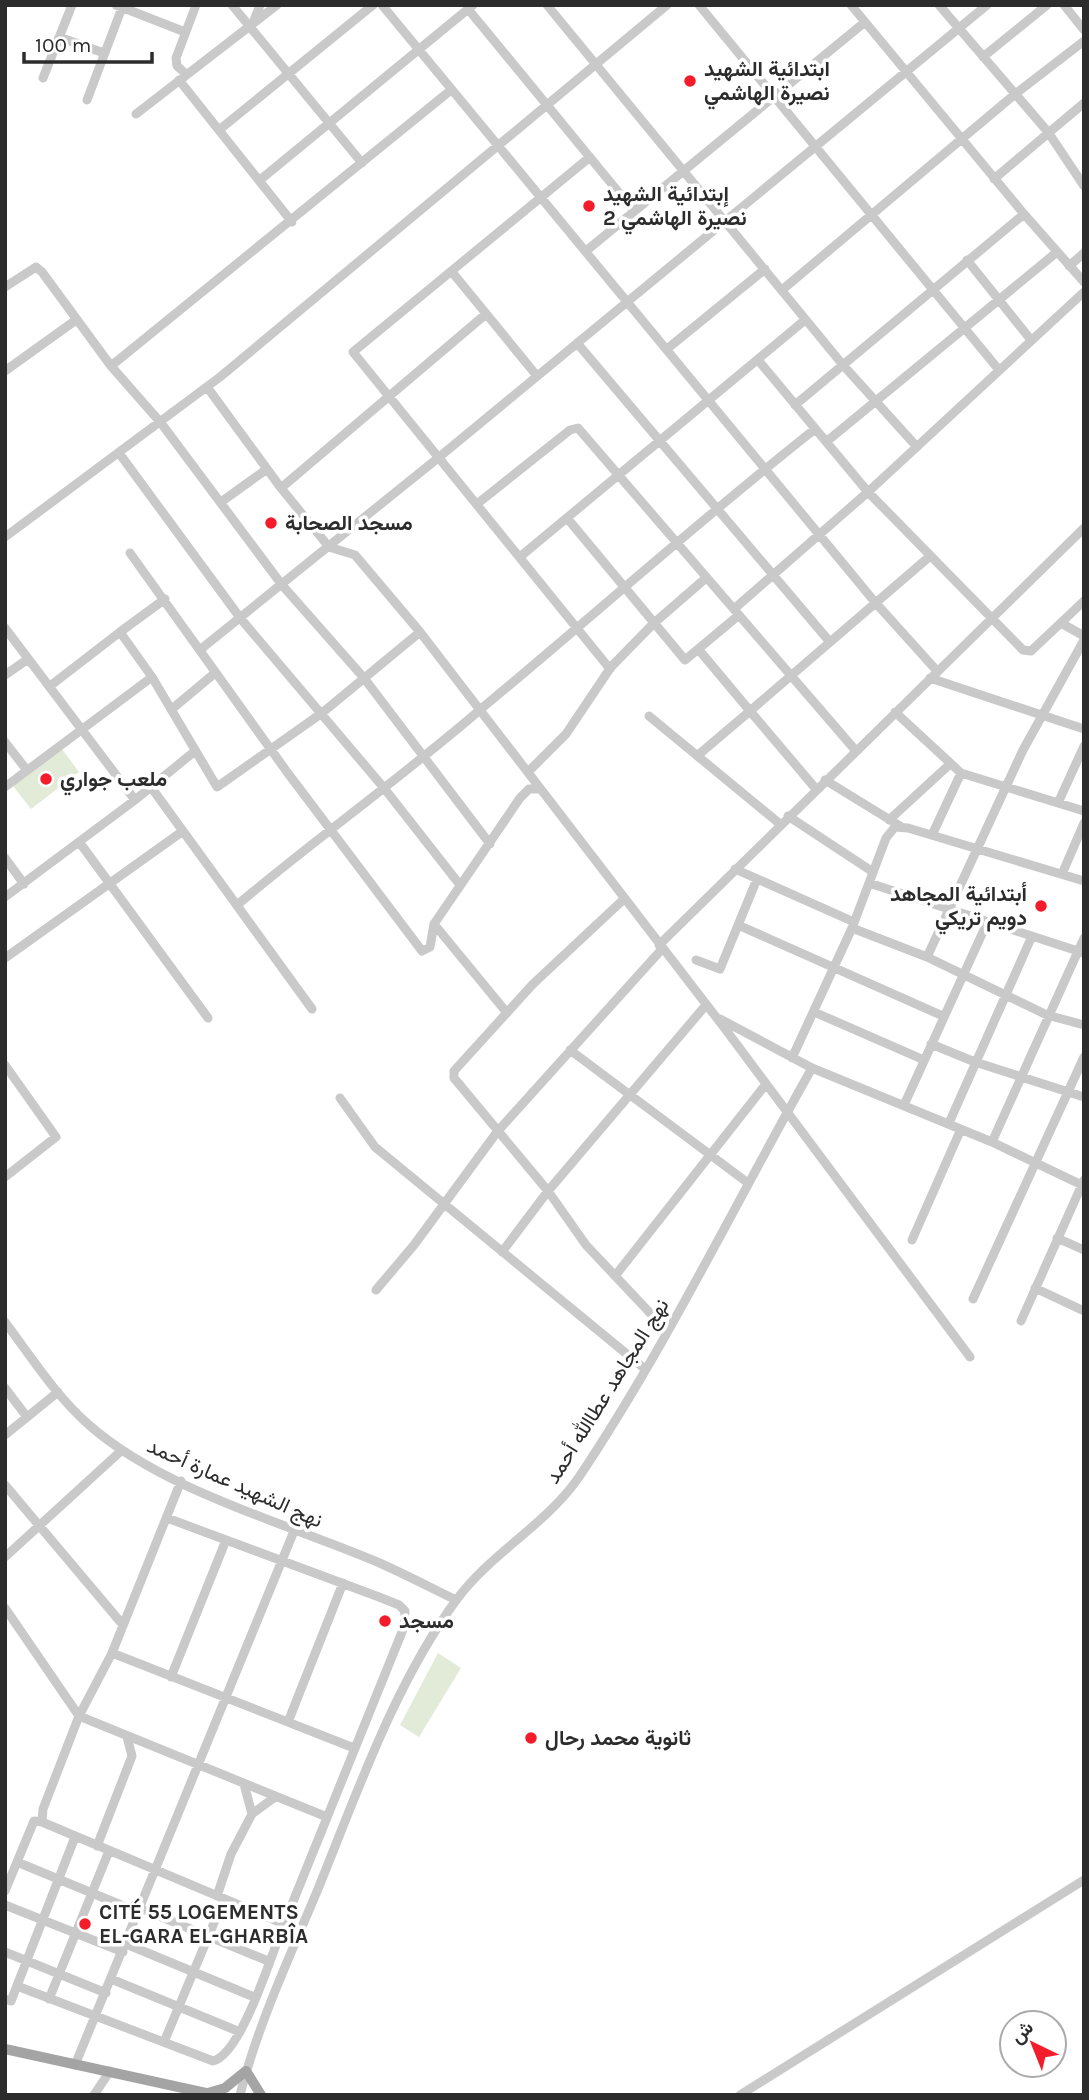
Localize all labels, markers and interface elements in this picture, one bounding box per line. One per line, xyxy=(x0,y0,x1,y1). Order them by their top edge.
scale bar xyxy=(24,21,152,65)
text: 100 m xyxy=(35,33,92,57)
place label: ابتدائية الشهيد نصيرة الهاشمي xyxy=(704,57,830,110)
marker: ابتدائية الشهيد نصيرة الهاشمي xyxy=(682,73,698,89)
place label: إبتدائية الشهيد نصيرة الهاشمي 2 xyxy=(603,182,747,235)
marker: إبتدائية الشهيد نصيرة الهاشمي 2 xyxy=(581,198,597,214)
place label: مسجد الصحابة xyxy=(285,511,413,535)
marker: مسجد الصحابة xyxy=(263,515,279,531)
place label: ملعب جواري xyxy=(60,767,167,796)
marker: ملعب جواري xyxy=(38,771,54,787)
place label: أبتدائية المجاهد دويم تريكي xyxy=(890,881,1027,935)
marker: أبتدائية المجاهد دويم تريكي xyxy=(1033,898,1049,914)
street label: نهج المجاهد عطاالله أحمد xyxy=(539,1294,675,1489)
street label: نهج الشهيد عمارة أحمد xyxy=(143,1433,327,1534)
place label: مسجد xyxy=(399,1609,454,1633)
marker: مسجد xyxy=(377,1613,393,1629)
place label: ثانوية محمد رحال xyxy=(545,1726,691,1751)
marker: ثانوية محمد رحال xyxy=(523,1730,539,1746)
place label: CITÉ 55 LOGEMENTS EL-GARA EL-GHARBÎA xyxy=(99,1898,308,1948)
marker: CITÉ 55 LOGEMENTS EL-GARA EL-GHARBÎA xyxy=(77,1916,93,1932)
north arrow xyxy=(998,2009,1068,2079)
text: ش xyxy=(1006,2016,1038,2048)

